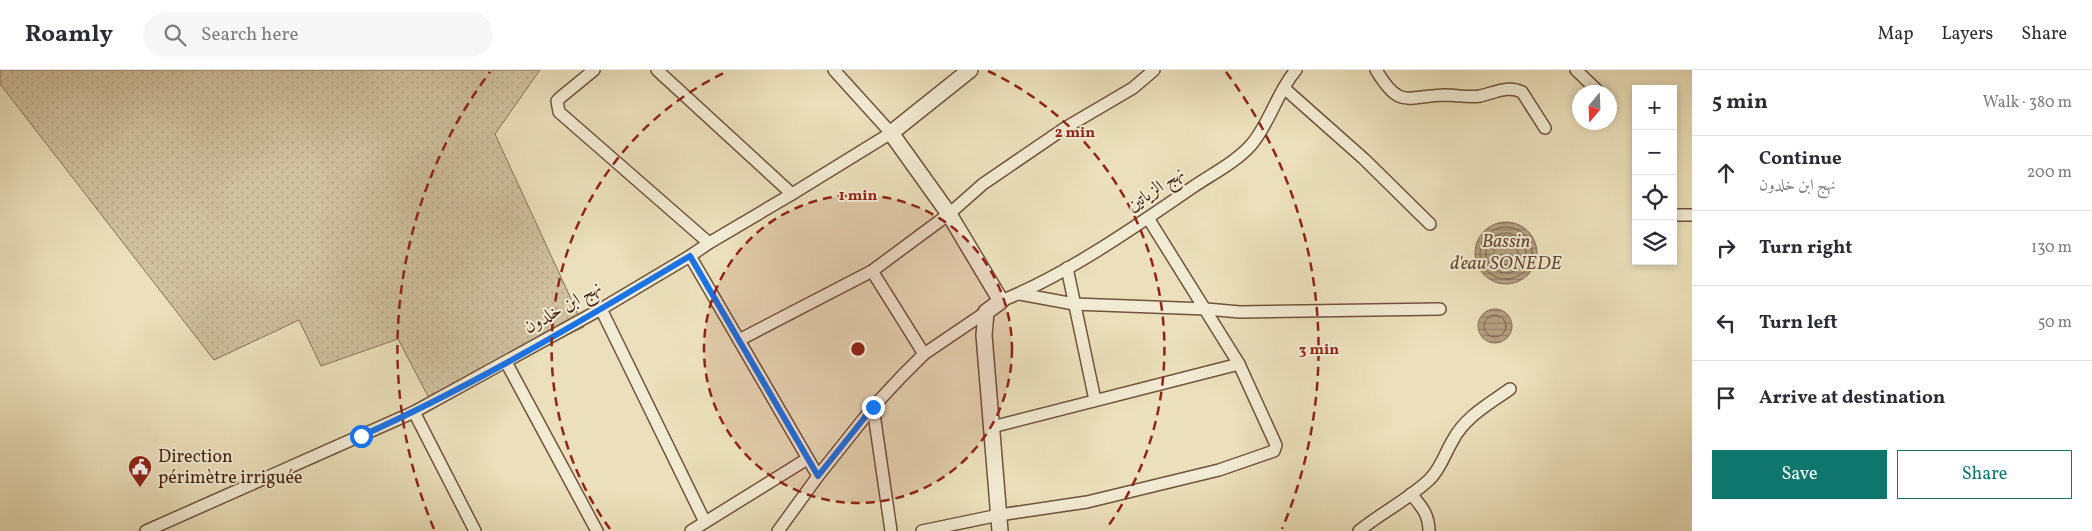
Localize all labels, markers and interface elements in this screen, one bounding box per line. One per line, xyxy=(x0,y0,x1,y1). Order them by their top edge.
search box xyxy=(143,12,493,57)
text: Roamly xyxy=(25,18,113,52)
icon: search xyxy=(161,21,189,49)
text: Search here xyxy=(201,22,298,48)
text: Map xyxy=(1877,22,1913,47)
text: Layers xyxy=(1941,22,1993,47)
text: Share xyxy=(2021,22,2067,47)
north arrow xyxy=(1572,85,1617,130)
map controls xyxy=(1632,85,1677,265)
button: + xyxy=(1632,85,1677,130)
text: 5 min xyxy=(1712,88,1768,117)
text: Walk · 380 m xyxy=(1983,92,2072,114)
text: 2 min xyxy=(1055,123,1095,144)
button: − xyxy=(1632,130,1677,175)
text: Continue xyxy=(1759,146,1842,172)
icon: ahead xyxy=(1712,159,1740,187)
street label: نهج الزياتين xyxy=(1122,162,1191,220)
text: 200 m xyxy=(2027,162,2072,184)
button: locate xyxy=(1632,175,1677,220)
text: نهج ابن خلدون xyxy=(1759,175,1836,197)
text: 1 min xyxy=(839,186,877,207)
button: layers xyxy=(1632,220,1677,265)
water label: Bassin d'eau SONEDE xyxy=(1450,229,1563,277)
icon: right xyxy=(1712,234,1740,262)
text: Turn right xyxy=(1759,235,1852,261)
text: 130 m xyxy=(2031,237,2072,259)
street label: نهج ابن خلدون xyxy=(519,276,608,342)
icon: left xyxy=(1712,309,1740,337)
text: Turn left xyxy=(1759,310,1838,336)
text: 50 m xyxy=(2038,312,2072,334)
centre of rings xyxy=(849,340,867,358)
text: 3 min xyxy=(1299,340,1339,361)
icon: arrive xyxy=(1712,384,1740,412)
text: Arrive at destination xyxy=(1759,385,1945,411)
route end xyxy=(862,396,885,419)
route start xyxy=(350,425,373,448)
place label: Direction périmètre irriguée xyxy=(158,445,303,491)
button: Save xyxy=(1712,450,1887,499)
button: Share xyxy=(1897,450,2072,499)
public building icon: Direction périmètre irriguée xyxy=(127,454,153,488)

